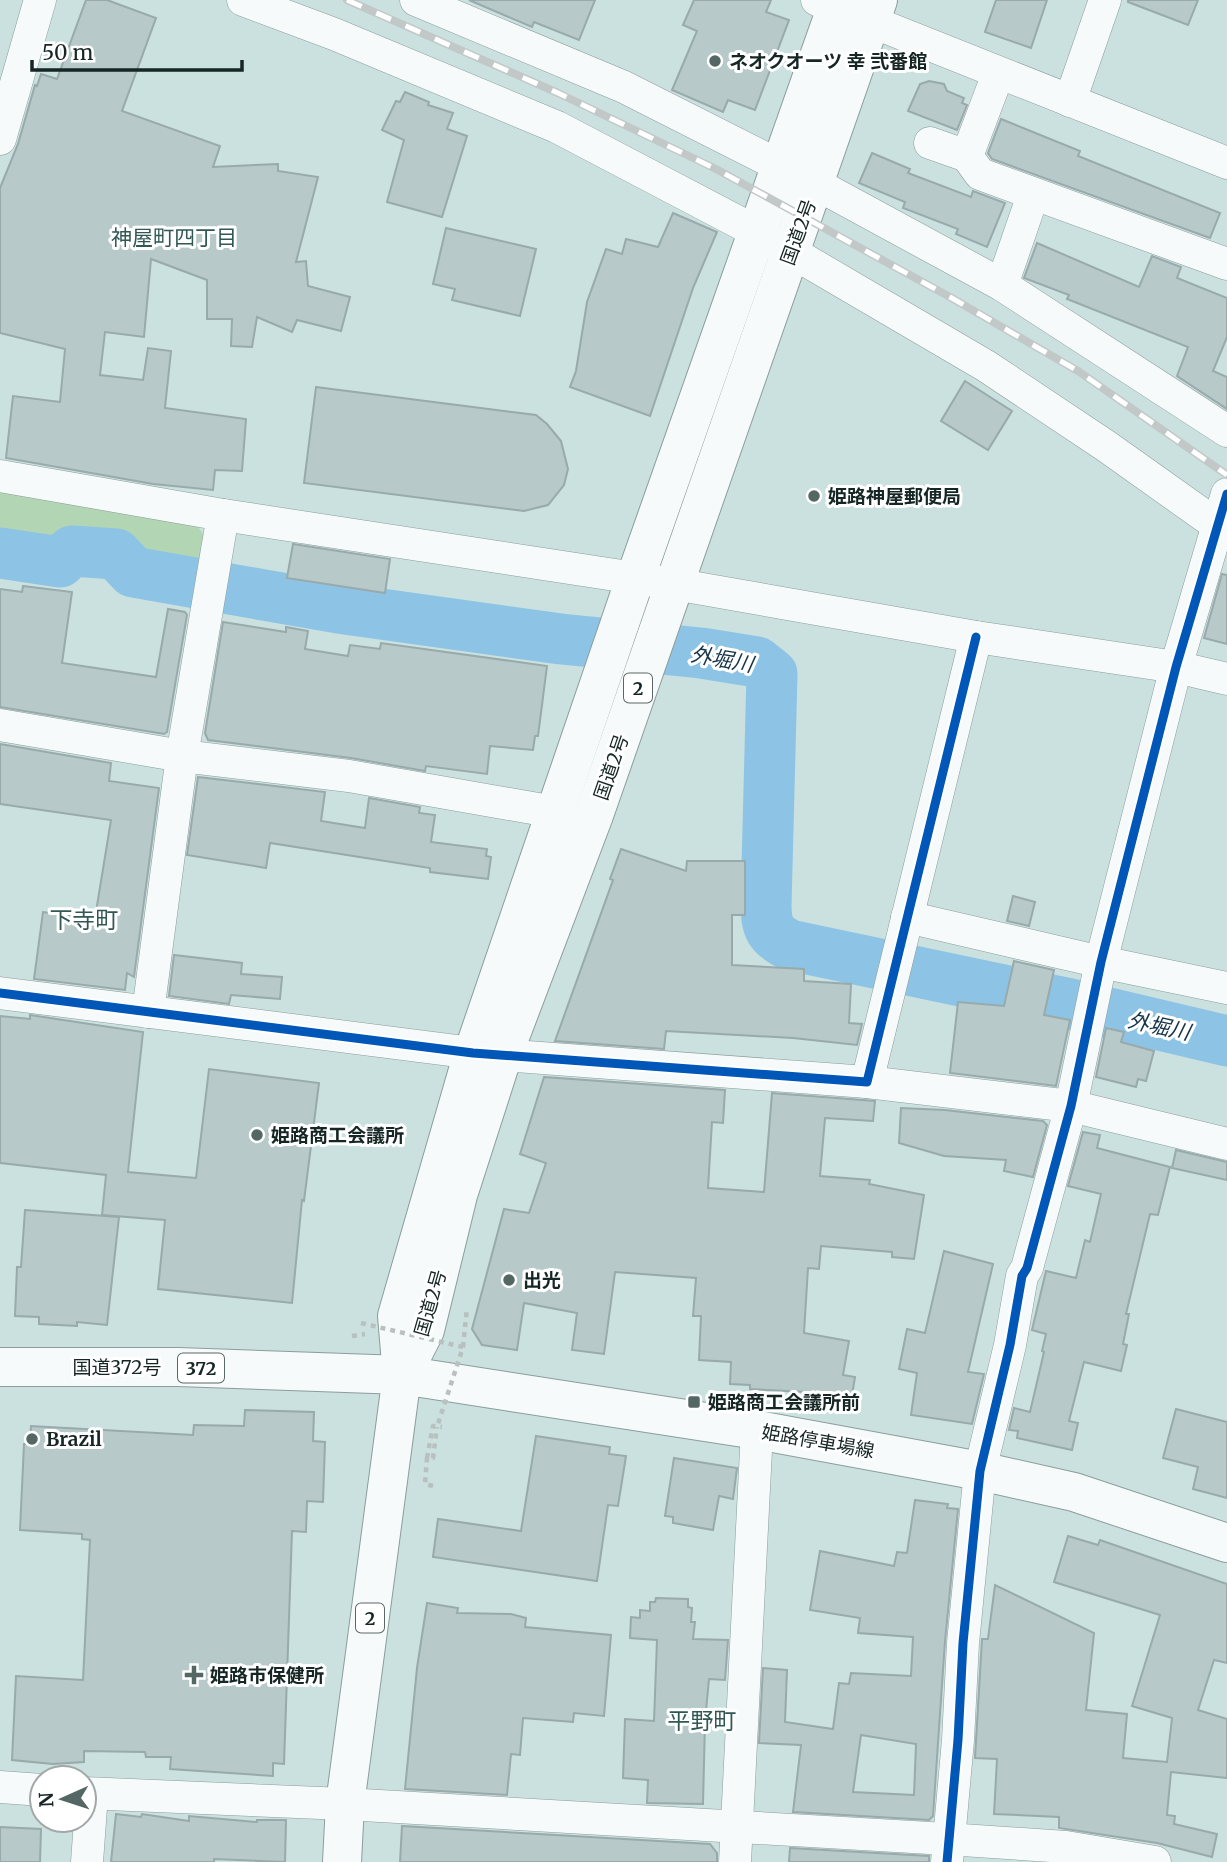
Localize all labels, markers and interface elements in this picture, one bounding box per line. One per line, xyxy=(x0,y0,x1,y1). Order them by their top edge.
scale bar xyxy=(32,28,242,72)
text: 50 m xyxy=(42,39,93,66)
place label: ネオクオーツ 幸 弐番館 xyxy=(729,49,927,73)
marker: ネオクオーツ 幸 弐番館 xyxy=(707,53,723,69)
street label: 国道2号 xyxy=(775,196,821,268)
district label: 神屋町四丁目 xyxy=(111,224,237,251)
place label: 姫路神屋郵便局 xyxy=(828,484,961,508)
marker: 姫路神屋郵便局 xyxy=(806,488,822,504)
water label: 外堀川 xyxy=(689,640,757,678)
road number: 2 xyxy=(624,674,652,702)
street label: 国道2号 xyxy=(589,731,633,803)
district label: 下寺町 xyxy=(50,905,119,934)
water label: 外堀川 xyxy=(1125,1006,1195,1046)
place label: 姫路商工会議所 xyxy=(271,1123,404,1147)
marker: 姫路商工会議所 xyxy=(249,1127,265,1143)
street label: 国道2号 xyxy=(409,1267,451,1339)
place label: 出光 xyxy=(523,1268,561,1292)
marker: 出光 xyxy=(501,1272,517,1288)
road number: 372 xyxy=(178,1353,224,1382)
street label: 国道372号 xyxy=(72,1355,162,1379)
place label: 姫路商工会議所前 xyxy=(708,1390,860,1414)
marker: 姫路商工会議所前 xyxy=(686,1394,702,1410)
street label: 姫路停車場線 xyxy=(760,1419,876,1463)
place label: Brazil xyxy=(46,1427,102,1451)
marker: Brazil xyxy=(24,1431,40,1447)
road number: 2 xyxy=(356,1604,384,1632)
place label: 姫路市保健所 xyxy=(210,1663,324,1687)
marker: 姫路市保健所 xyxy=(184,1665,204,1685)
district label: 平野町 xyxy=(668,1706,737,1735)
north arrow xyxy=(28,1764,98,1834)
text: N xyxy=(34,1792,58,1808)

